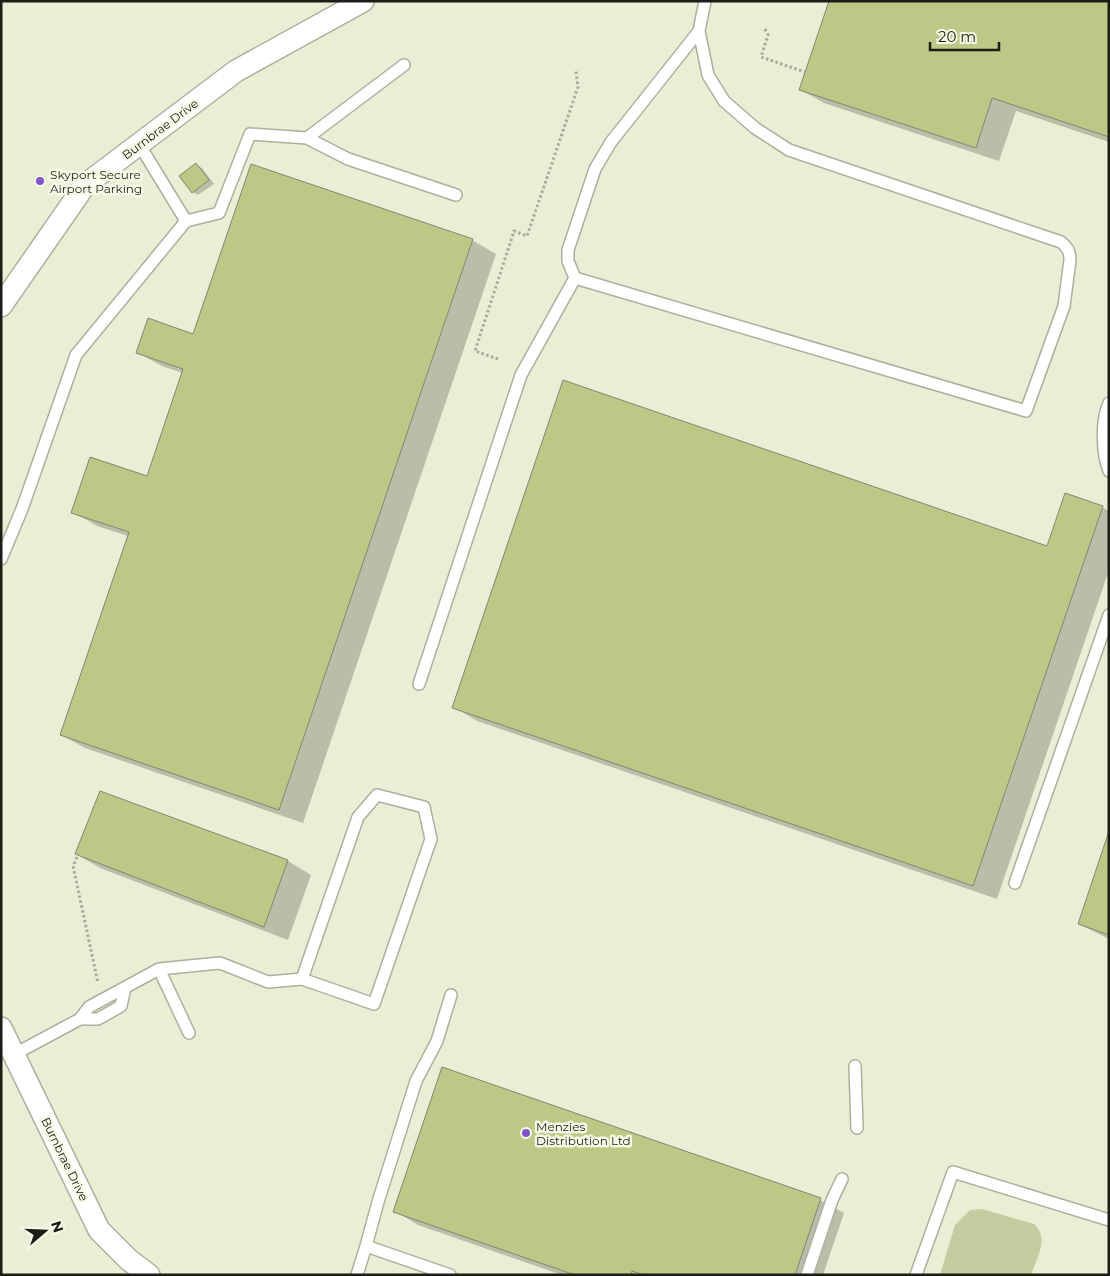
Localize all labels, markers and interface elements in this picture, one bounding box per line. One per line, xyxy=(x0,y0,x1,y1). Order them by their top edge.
scale bar xyxy=(930,20,999,52)
text: 20 m xyxy=(938,27,976,46)
street label: Burnbrae Drive xyxy=(119,96,201,162)
place label: Skyport Secure Airport Parking xyxy=(50,167,142,196)
marker: Skyport Secure Airport Parking xyxy=(34,175,46,187)
street label: Burnbrae Drive xyxy=(38,1115,92,1203)
place label: Menzies Distribution Ltd xyxy=(536,1119,631,1148)
marker: Menzies Distribution Ltd xyxy=(520,1127,532,1139)
north arrow xyxy=(20,1206,70,1256)
text: N xyxy=(47,1218,68,1235)

